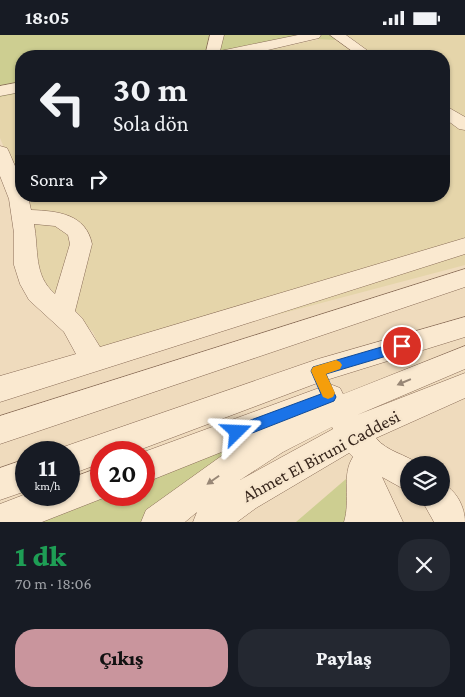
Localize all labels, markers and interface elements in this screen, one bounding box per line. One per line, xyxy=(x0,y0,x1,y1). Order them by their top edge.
text: 18:05 xyxy=(25,7,69,28)
icon: left xyxy=(30,70,95,135)
text: 30 m xyxy=(113,70,188,109)
text: Sola dön xyxy=(113,111,189,136)
icon: right xyxy=(84,165,112,193)
text: Sonra xyxy=(30,169,74,190)
pin xyxy=(381,325,423,367)
icon: arrive xyxy=(388,332,416,360)
one-way arrow xyxy=(397,379,411,387)
position arrow xyxy=(210,405,262,457)
street label: Ahmet El Biruni Caddesi xyxy=(239,406,403,506)
speed limit sign: 20 xyxy=(90,441,155,506)
text: 11 xyxy=(38,454,57,481)
map controls xyxy=(400,456,450,506)
button: layers xyxy=(400,456,450,506)
one-way arrow xyxy=(206,475,220,485)
text: km/h xyxy=(35,479,60,493)
text: 1 dk xyxy=(15,539,66,572)
button: close xyxy=(398,539,450,591)
text: 70 m · 18:06 xyxy=(15,575,92,592)
button: Çıkış xyxy=(15,629,228,687)
button: Paylaş xyxy=(238,629,450,687)

